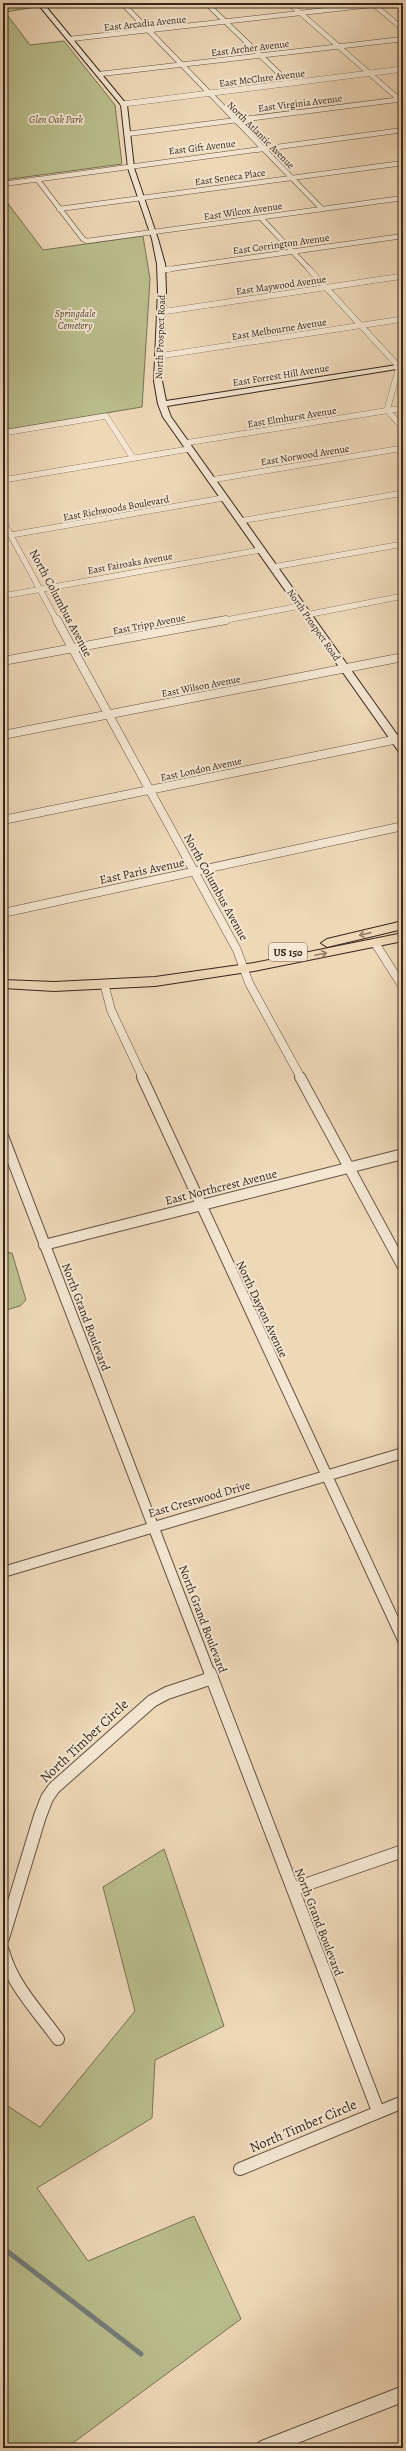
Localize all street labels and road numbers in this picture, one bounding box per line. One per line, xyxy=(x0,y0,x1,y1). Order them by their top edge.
street label: East Arcadia Avenue xyxy=(103,12,187,34)
street label: East Archer Avenue xyxy=(210,37,290,59)
street label: East McClure Avenue xyxy=(218,66,306,90)
street label: East Virginia Avenue xyxy=(257,91,343,115)
street label: North Atlantic Avenue xyxy=(224,98,298,172)
street label: East Gift Avenue xyxy=(168,136,237,158)
street label: East Seneca Place xyxy=(194,166,267,188)
street label: East Wilcox Avenue xyxy=(203,199,284,223)
street label: East Corrington Avenue xyxy=(232,231,331,257)
street label: East Maywood Avenue xyxy=(235,272,327,298)
street label: North Prospect Road xyxy=(152,294,169,380)
street label: East Melbourne Avenue xyxy=(231,315,328,343)
street label: East Forrest Hill Avenue xyxy=(232,361,331,389)
street label: East Elmhurst Avenue xyxy=(247,403,338,430)
street label: East Norwood Avenue xyxy=(260,441,351,468)
street label: East Richwoods Boulevard xyxy=(62,492,171,524)
street label: North Columbus Avenue xyxy=(26,546,96,660)
street label: East Fairoaks Avenue xyxy=(87,549,174,577)
street label: North Prospect Road xyxy=(284,587,344,664)
street label: East Tripp Avenue xyxy=(112,610,187,638)
street label: East Wilson Avenue xyxy=(160,672,242,700)
street label: East London Avenue xyxy=(159,754,243,784)
street label: North Columbus Avenue xyxy=(180,831,252,943)
street label: East Paris Avenue xyxy=(98,854,186,888)
road number: US 150 xyxy=(269,943,307,961)
street label: East Northcrest Avenue xyxy=(163,1165,279,1209)
street label: North Dayton Avenue xyxy=(232,1258,292,1360)
street label: North Grand Boulevard xyxy=(58,1261,114,1374)
street label: East Crestwood Drive xyxy=(146,1477,252,1521)
street label: North Grand Boulevard xyxy=(175,1563,231,1676)
street label: North Timber Circle xyxy=(36,1695,132,1787)
street label: North Grand Boulevard xyxy=(291,1866,347,1979)
street label: North Timber Circle xyxy=(247,2095,359,2157)

